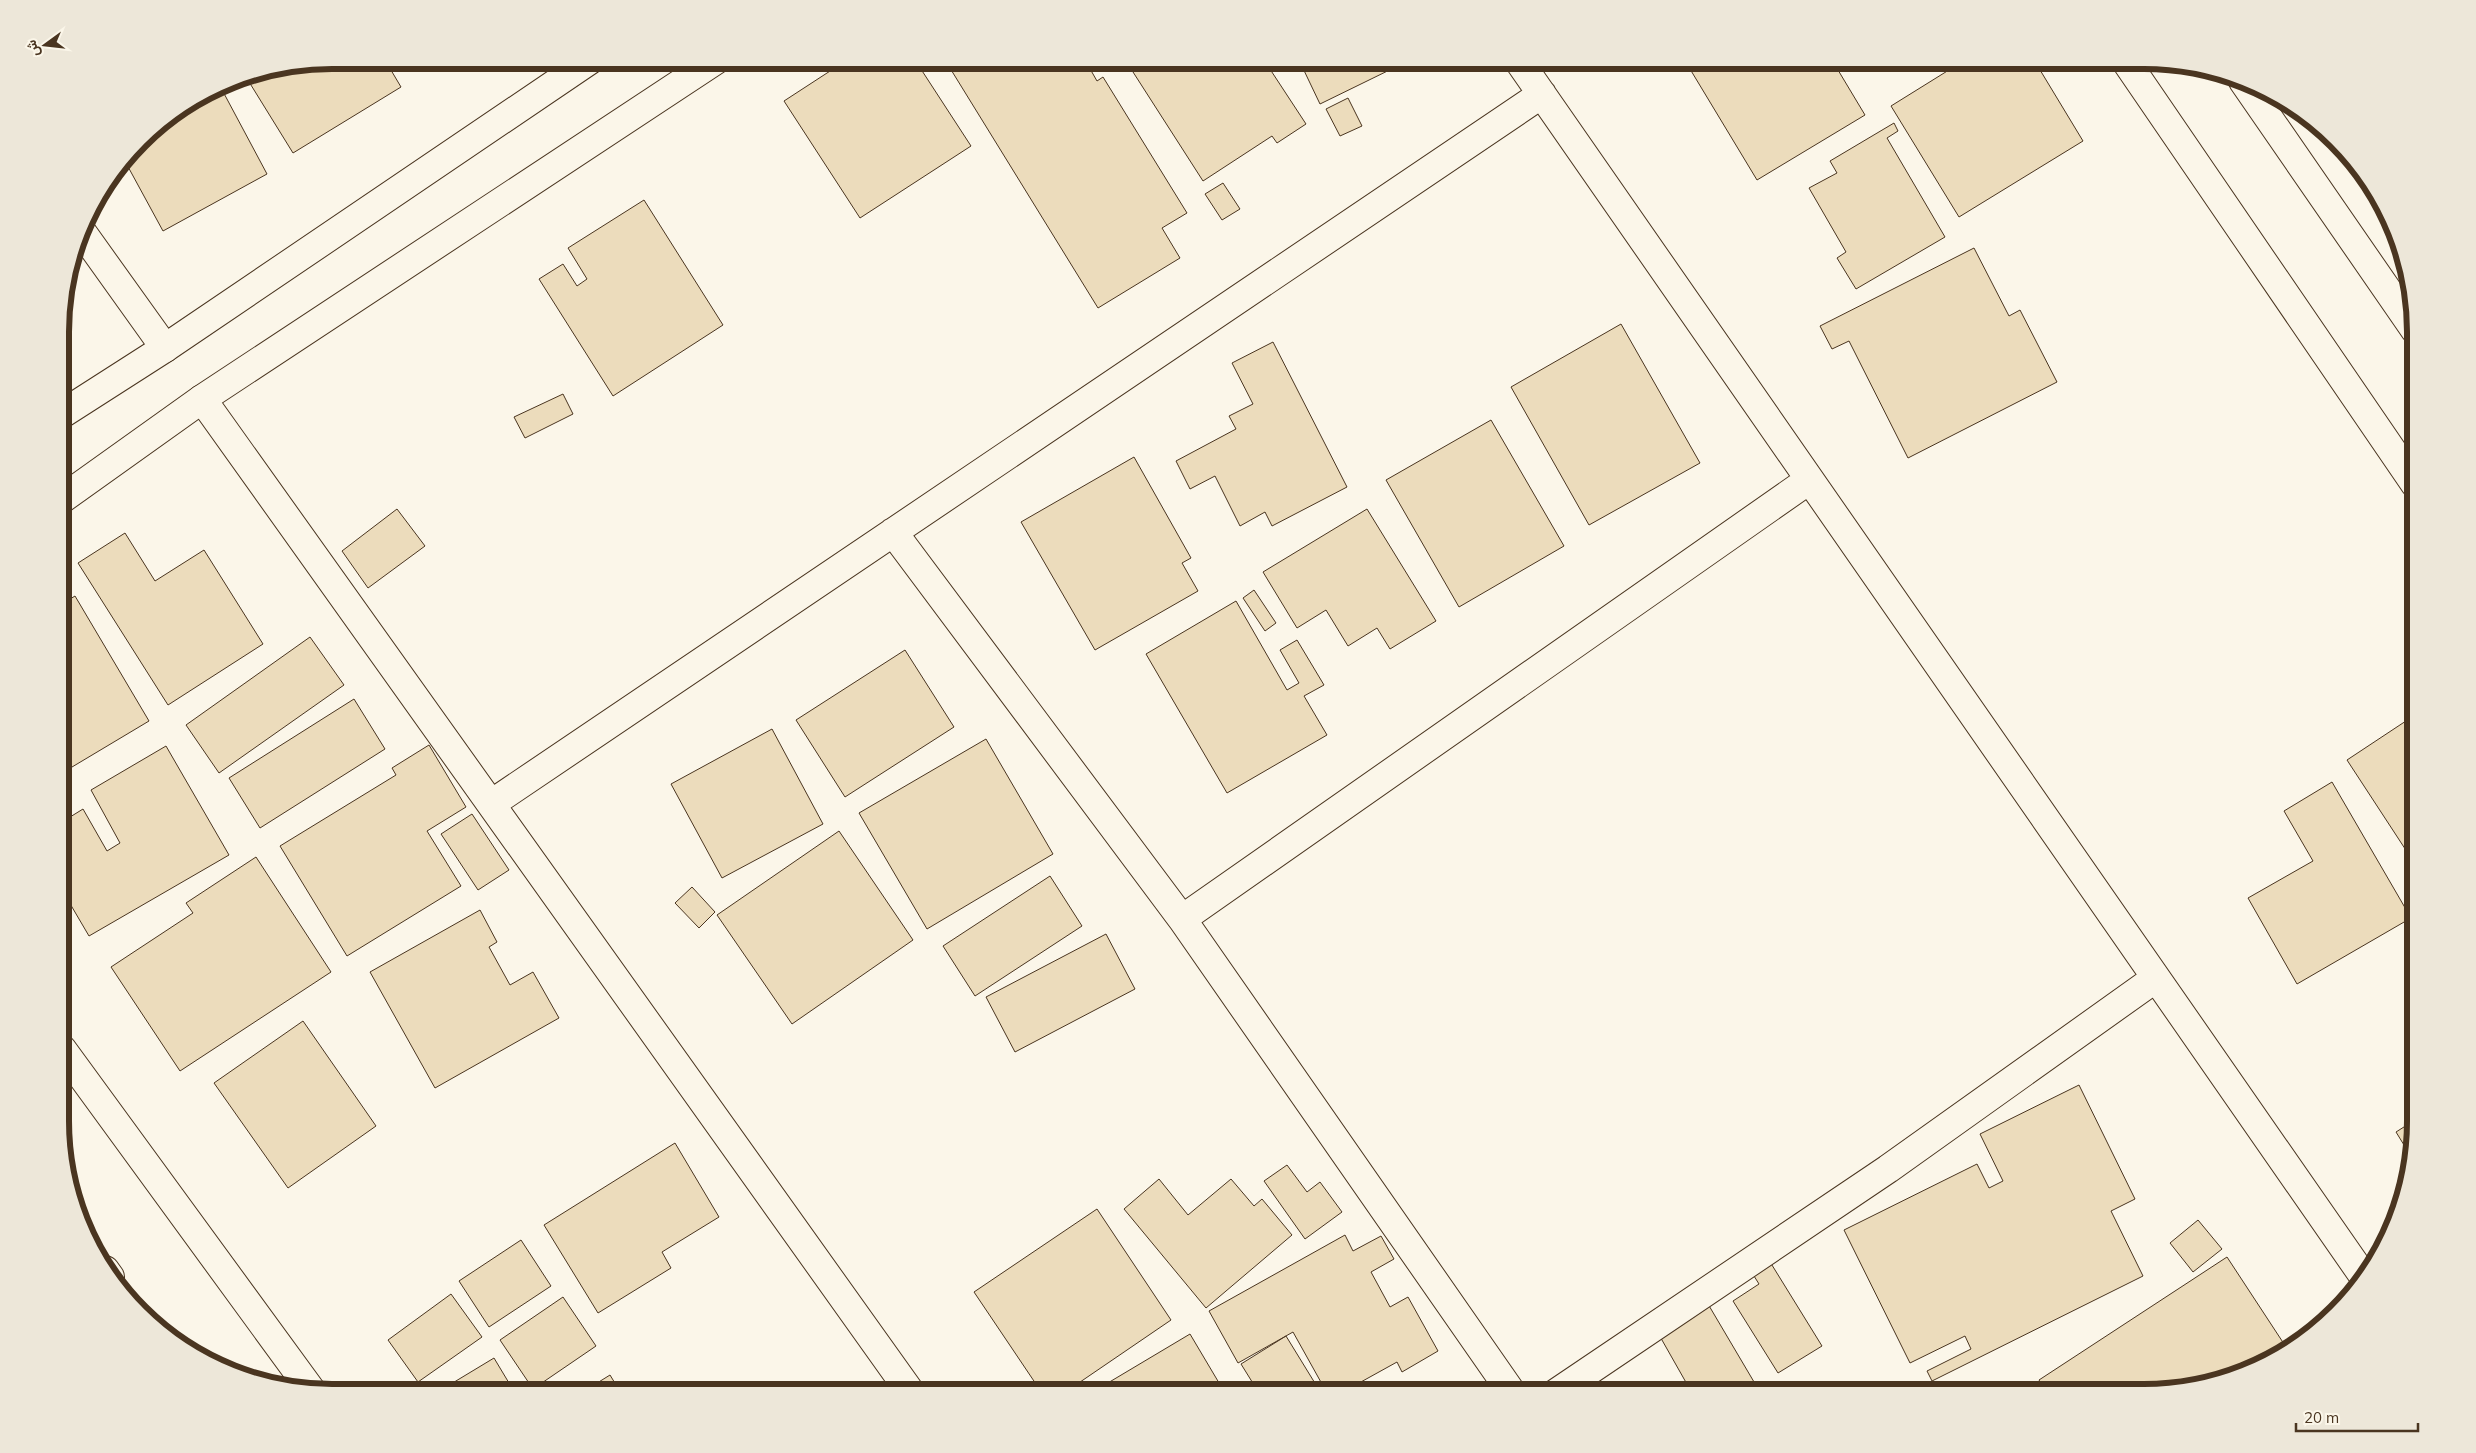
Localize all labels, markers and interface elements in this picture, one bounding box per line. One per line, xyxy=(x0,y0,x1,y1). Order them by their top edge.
north arrow xyxy=(20,20,70,70)
text: ش xyxy=(22,38,43,59)
scale bar xyxy=(2296,1400,2418,1432)
text: 20 m xyxy=(2304,1408,2339,1427)

